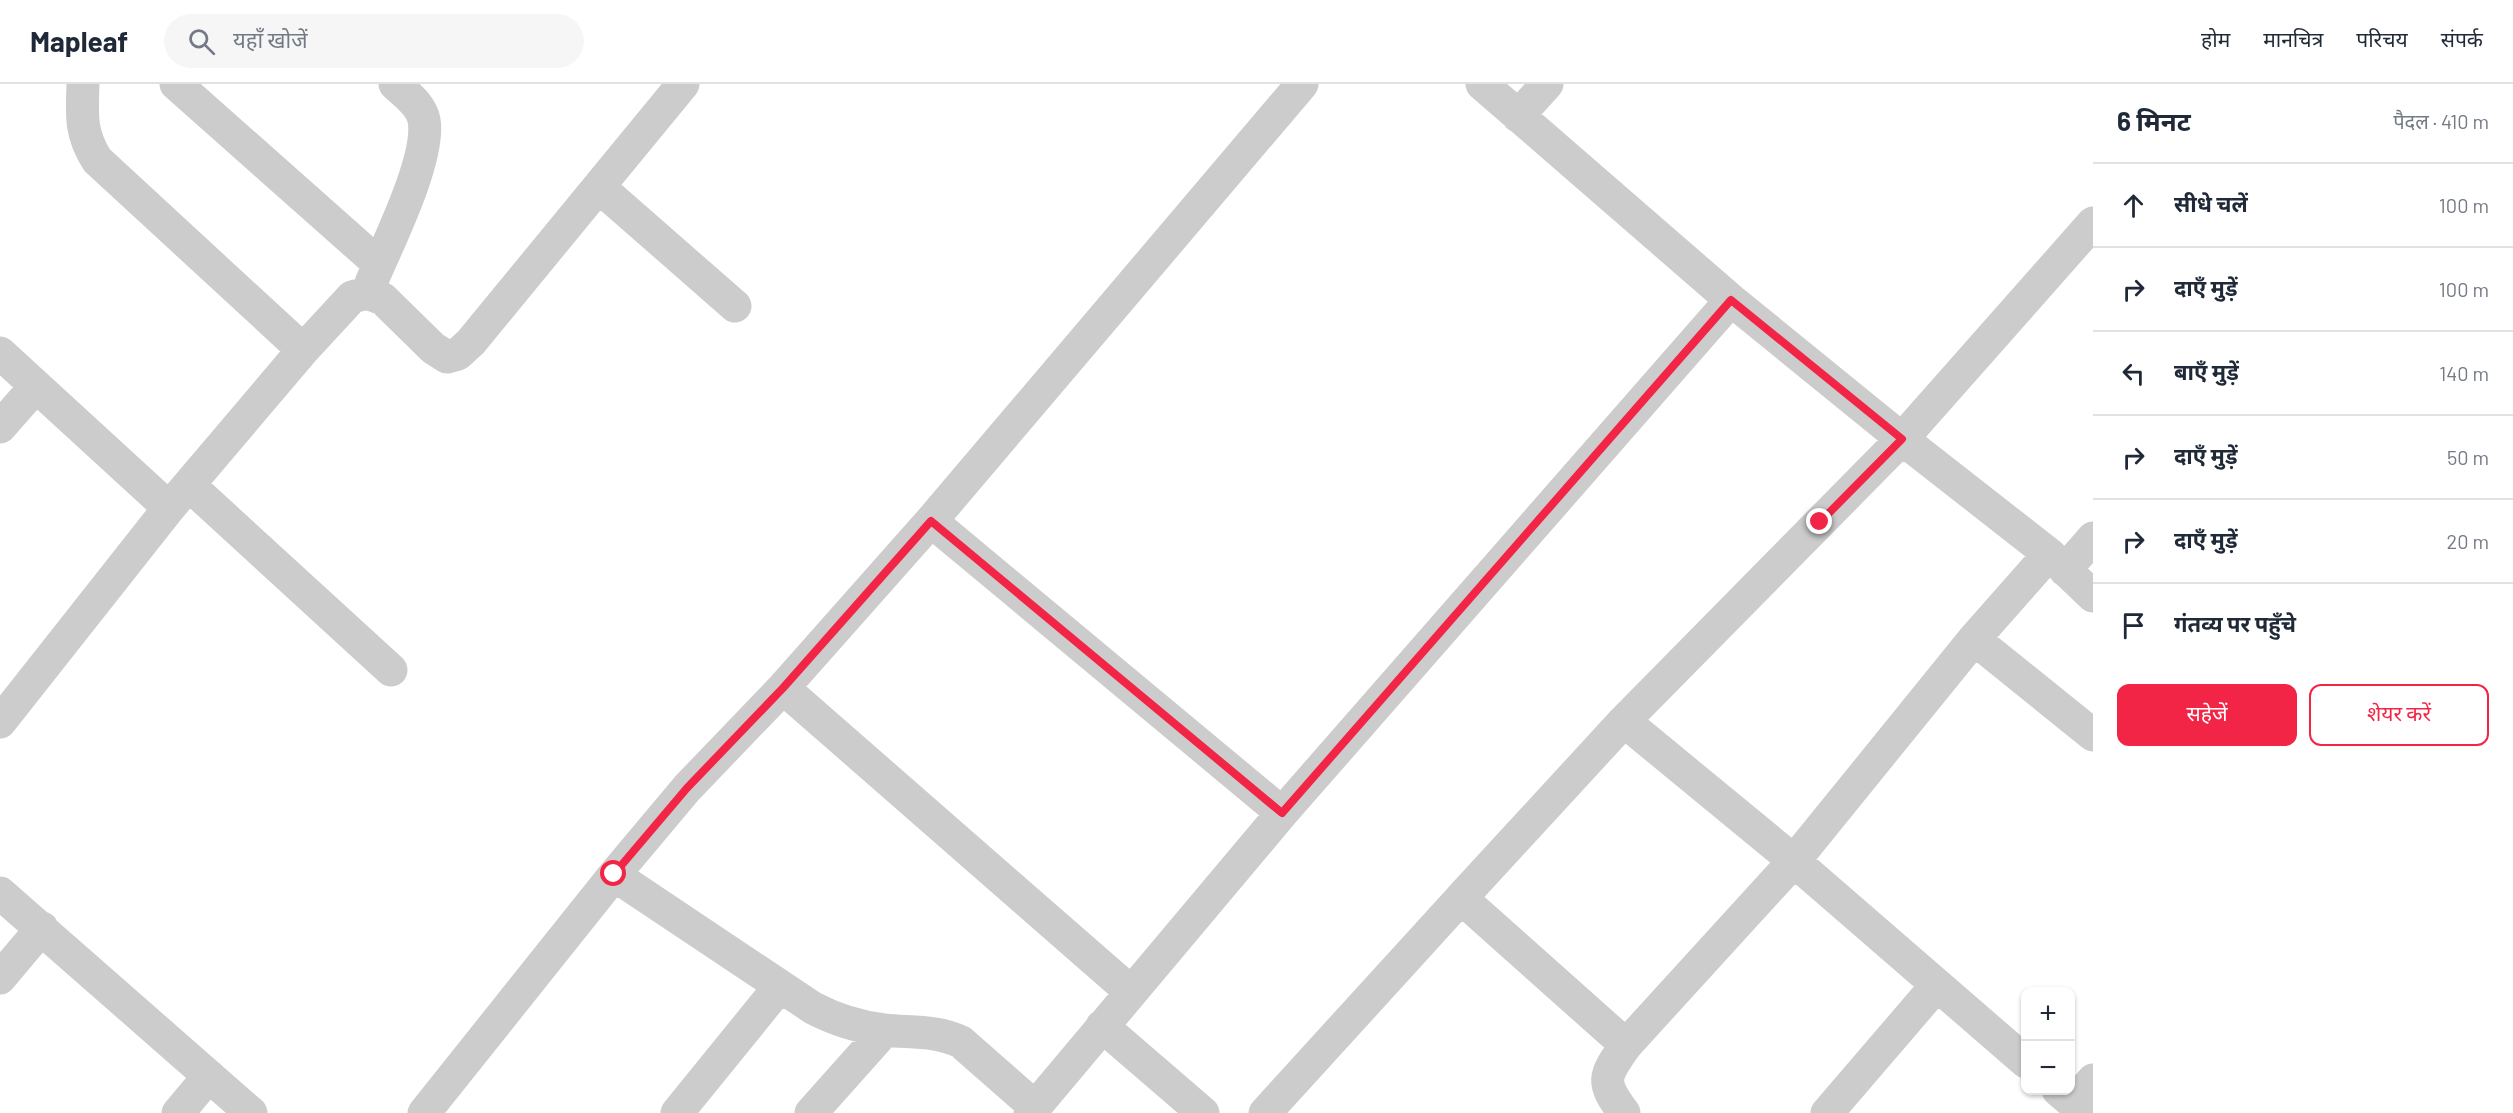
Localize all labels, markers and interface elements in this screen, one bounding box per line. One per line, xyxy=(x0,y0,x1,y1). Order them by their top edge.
search box xyxy=(164,14,584,68)
text: Mapleaf xyxy=(30,24,128,58)
icon: search xyxy=(185,25,218,58)
text: यहाँ खोजें xyxy=(233,26,308,52)
text: होम xyxy=(2201,26,2230,51)
text: मानचित्र xyxy=(2263,26,2323,51)
text: परिचय xyxy=(2356,26,2408,51)
text: संपर्क xyxy=(2441,26,2483,51)
text: 6 मिनट xyxy=(2117,105,2191,136)
text: पैदल · 410 m xyxy=(2393,109,2489,133)
icon: ahead xyxy=(2117,189,2150,222)
text: सीधे चलें xyxy=(2174,190,2248,216)
text: 100 m xyxy=(2439,193,2489,217)
icon: right xyxy=(2117,273,2150,306)
text: दाएँ मुड़ें xyxy=(2174,274,2237,300)
text: 100 m xyxy=(2439,277,2489,301)
icon: left xyxy=(2117,357,2150,390)
text: बाएँ मुड़ें xyxy=(2174,358,2239,384)
text: 140 m xyxy=(2439,361,2489,385)
icon: right xyxy=(2117,441,2150,474)
text: दाएँ मुड़ें xyxy=(2174,442,2237,468)
text: 50 m xyxy=(2447,445,2489,469)
route end xyxy=(1806,508,1832,534)
icon: right xyxy=(2117,525,2150,558)
text: दाएँ मुड़ें xyxy=(2174,526,2237,552)
text: 20 m xyxy=(2446,529,2489,553)
icon: arrive xyxy=(2117,609,2150,642)
text: गंतव्य पर पहुँचे xyxy=(2174,610,2296,636)
button: सहेजें xyxy=(2117,684,2297,746)
button: शेयर करें xyxy=(2309,684,2489,746)
route start xyxy=(600,860,626,886)
map controls xyxy=(2021,987,2075,1095)
button: + xyxy=(2021,987,2075,1041)
button: − xyxy=(2021,1041,2075,1095)

